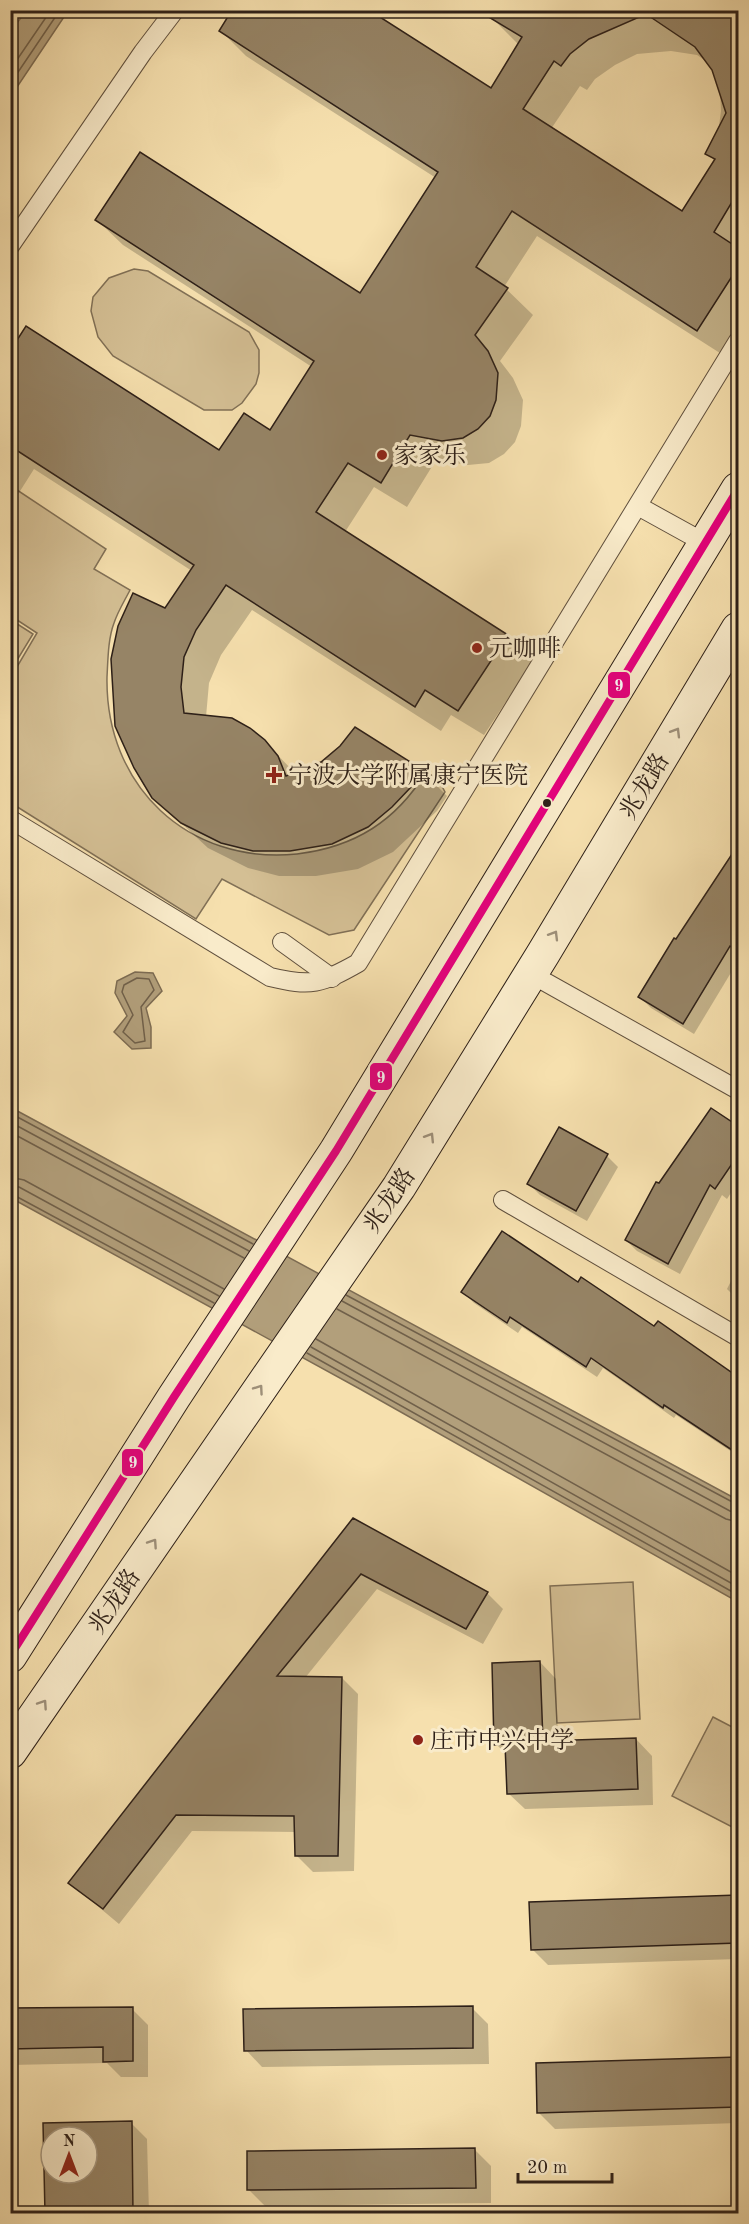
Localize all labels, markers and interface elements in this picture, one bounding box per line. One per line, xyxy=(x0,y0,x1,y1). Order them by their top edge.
place label: 家家乐 xyxy=(394,442,466,469)
marker: 家家乐 xyxy=(375,448,389,462)
place label: 元咖啡 xyxy=(489,635,561,662)
marker: 元咖啡 xyxy=(470,641,484,655)
line badge: 9 xyxy=(607,671,631,699)
text: 9 xyxy=(614,679,624,695)
one-way arrow xyxy=(669,728,681,738)
street label: 兆龙路 xyxy=(614,748,675,824)
place label: 宁波大学附属康宁医院 xyxy=(288,762,528,789)
marker: 宁波大学附属康宁医院 xyxy=(265,766,283,784)
unlabelled marker xyxy=(541,797,553,809)
one-way arrow xyxy=(547,931,559,941)
line badge: 9 xyxy=(369,1062,393,1091)
text: 9 xyxy=(376,1071,386,1087)
one-way arrow xyxy=(422,1133,434,1143)
street label: 兆龙路 xyxy=(358,1163,421,1238)
one-way arrow xyxy=(252,1385,263,1396)
line badge: 9 xyxy=(121,1448,144,1477)
text: 9 xyxy=(128,1456,138,1472)
one-way arrow xyxy=(146,1539,157,1550)
street label: 兆龙路 xyxy=(83,1564,146,1639)
one-way arrow xyxy=(36,1700,48,1710)
place label: 庄市中兴中学 xyxy=(430,1727,574,1754)
marker: 庄市中兴中学 xyxy=(411,1733,425,1747)
north arrow xyxy=(39,2125,99,2185)
text: N xyxy=(63,2134,76,2150)
scale bar xyxy=(518,2146,612,2184)
text: 20 m xyxy=(527,2159,567,2177)

